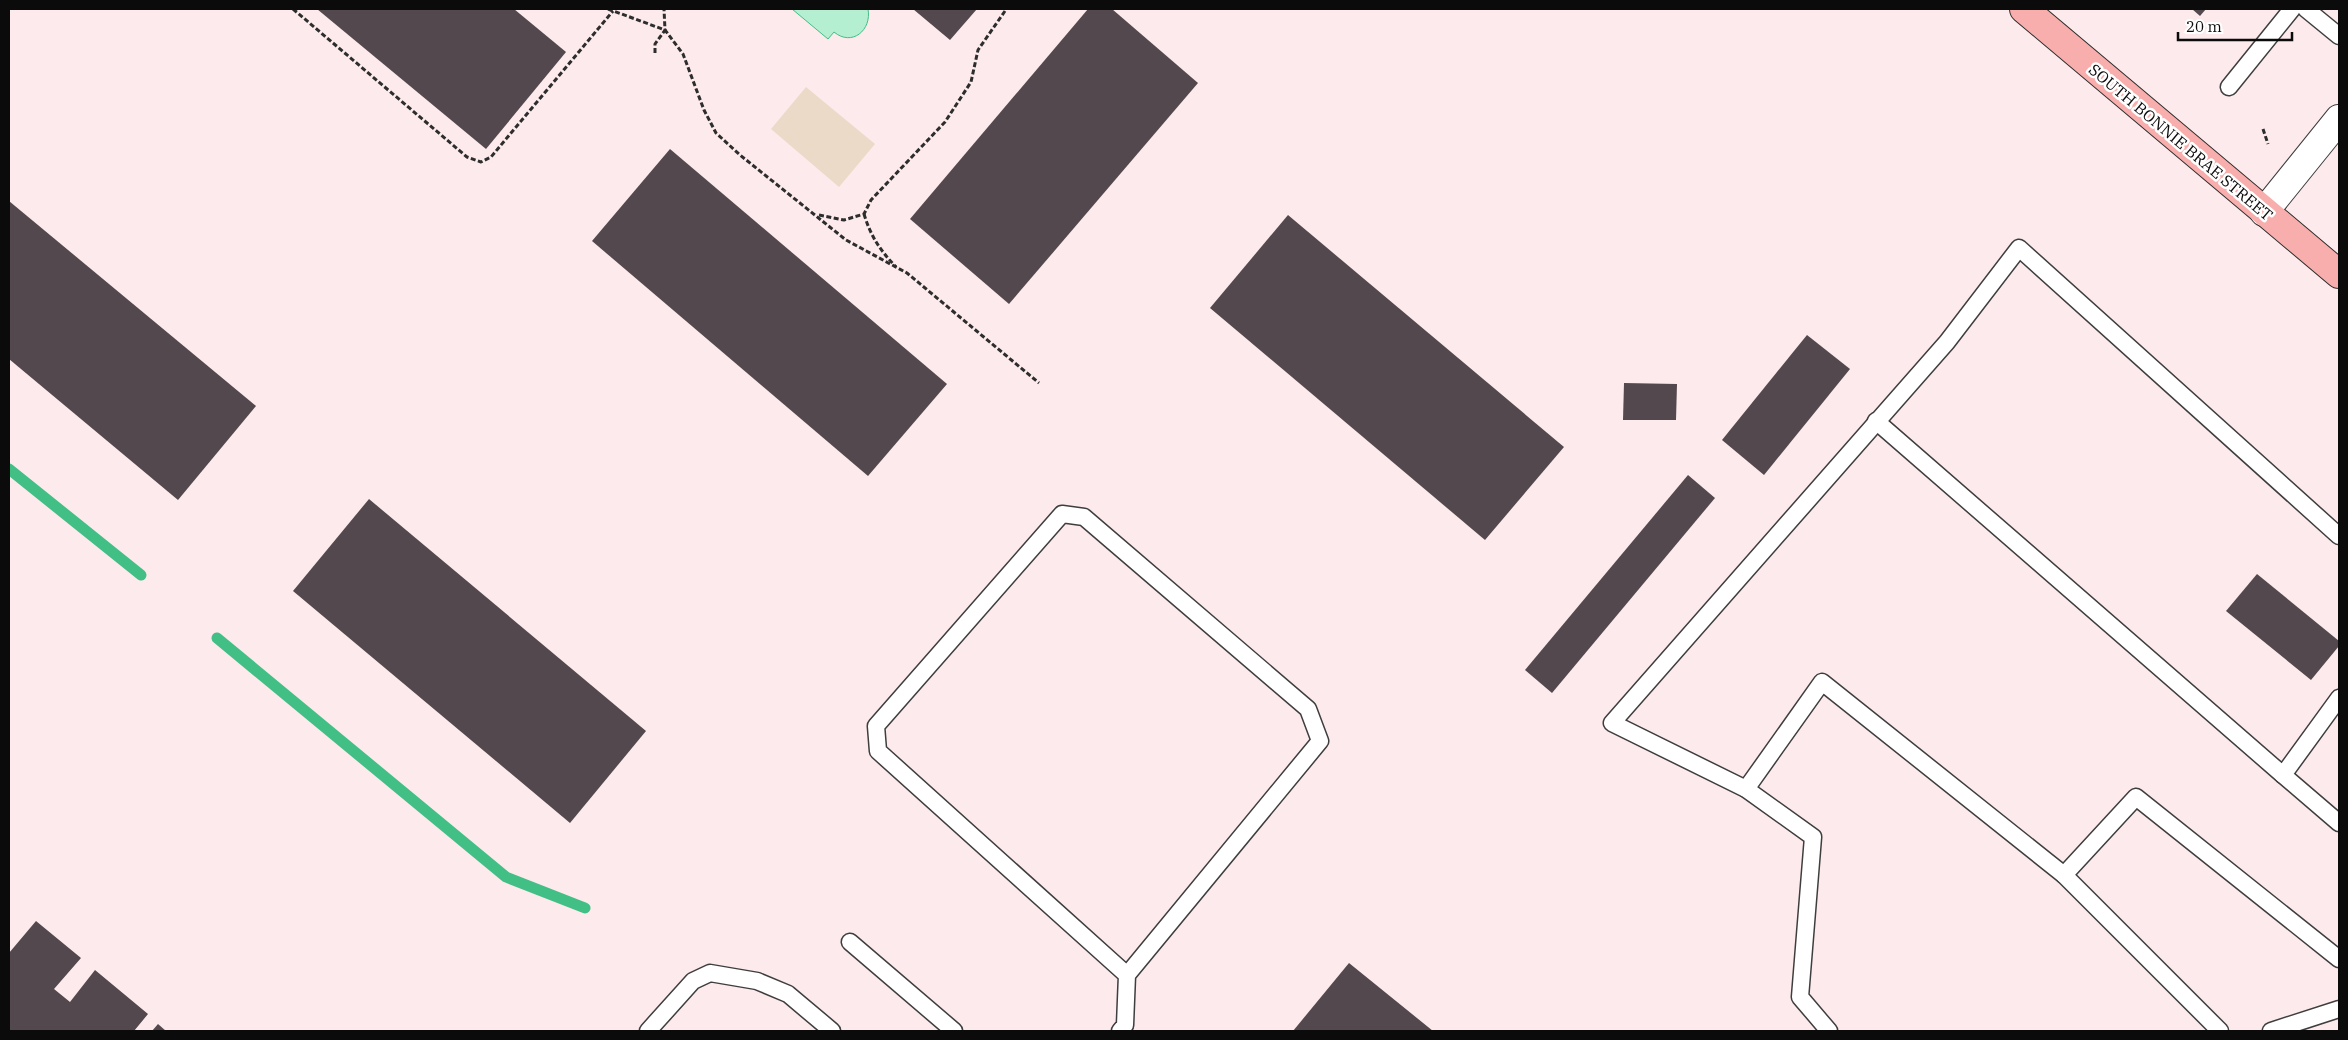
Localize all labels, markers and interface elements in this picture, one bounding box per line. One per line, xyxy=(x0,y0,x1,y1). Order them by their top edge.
scale bar xyxy=(2178,10,2292,42)
text: 20 m xyxy=(2186,17,2222,36)
street label: SOUTH BONNIE BRAE STREET xyxy=(2085,59,2277,225)

